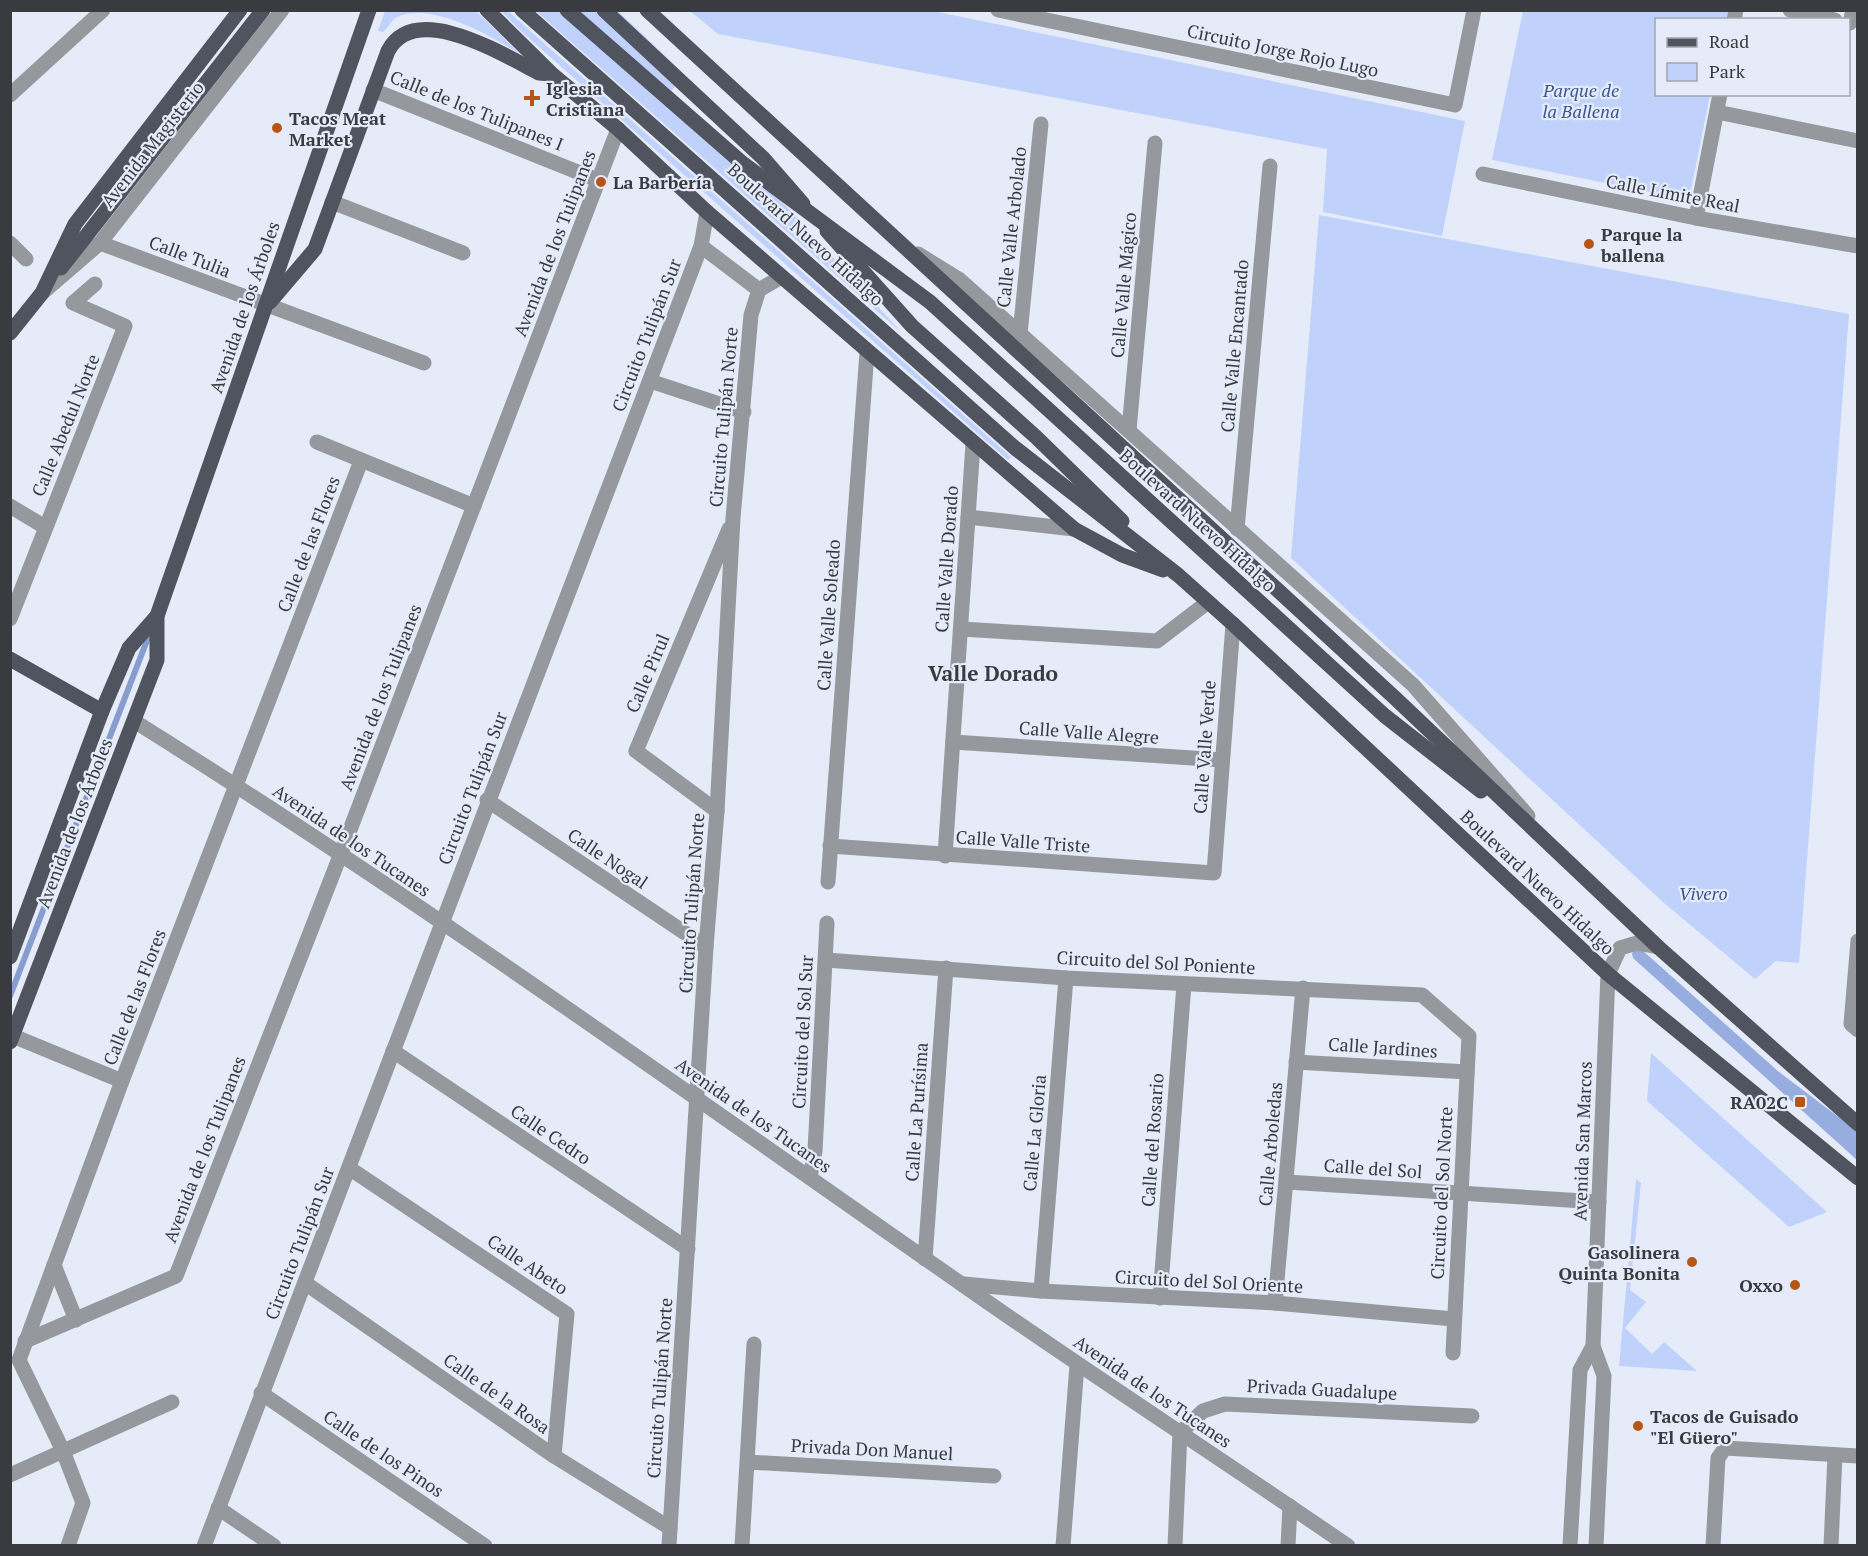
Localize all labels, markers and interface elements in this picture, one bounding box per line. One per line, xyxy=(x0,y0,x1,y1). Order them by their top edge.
street label: Circuito Jorge Rojo Lugo xyxy=(1185,18,1381,82)
legend xyxy=(1655,18,1850,96)
text: Road xyxy=(1709,29,1749,53)
text: Park xyxy=(1709,59,1746,83)
street label: Calle de los Tulipanes I xyxy=(387,64,567,156)
street label: Avenida Magisterio xyxy=(95,76,209,212)
place label: Iglesia Cristiana xyxy=(546,76,624,121)
park label: Parque de la Ballena xyxy=(1542,78,1620,123)
marker: Iglesia Cristiana xyxy=(523,89,541,107)
place label: Tacos Meat Market xyxy=(289,106,386,151)
marker: Tacos Meat Market xyxy=(270,121,284,135)
street label: Calle Valle Arbolado xyxy=(991,145,1031,309)
street label: Avenida de los Tulipanes xyxy=(507,146,601,340)
street label: Boulevard Nuevo Hidalgo xyxy=(723,157,889,311)
street label: Calle Límite Real xyxy=(1604,168,1742,218)
place label: La Barbería xyxy=(613,170,712,194)
marker: La Barbería xyxy=(594,175,608,189)
street label: Calle Valle Mágico xyxy=(1105,211,1141,359)
street label: Avenida de los Árboles xyxy=(203,218,285,396)
place label: Parque la ballena xyxy=(1600,222,1683,267)
street label: Calle Tulia xyxy=(146,229,234,283)
marker: Parque la ballena xyxy=(1582,237,1596,251)
street label: Circuito Tulipán Sur xyxy=(606,255,686,415)
street label: Calle Valle Encantado xyxy=(1214,258,1254,434)
street label: Circuito Tulipán Norte xyxy=(703,326,743,508)
street label: Calle Abedul Norte xyxy=(25,350,105,500)
street label: Boulevard Nuevo Hidalgo xyxy=(1115,443,1281,597)
street label: Calle de las Flores xyxy=(271,472,345,616)
street label: Calle Valle Dorado xyxy=(929,485,963,633)
street label: Calle Valle Soleado xyxy=(811,538,845,692)
street label: Avenida de los Tulipanes xyxy=(333,600,427,794)
street label: Calle Pirul xyxy=(620,630,674,716)
district label: Valle Dorado xyxy=(928,659,1058,687)
street label: Calle Valle Verde xyxy=(1187,679,1221,815)
street label: Circuito Tulipán Sur xyxy=(432,708,512,868)
street label: Calle Valle Alegre xyxy=(1018,715,1160,749)
street label: Avenida de los Árboles xyxy=(30,735,118,911)
street label: Avenida de los Tucanes xyxy=(268,778,436,902)
street label: Boulevard Nuevo Hidalgo xyxy=(1456,804,1620,960)
street label: Circuito Tulipán Norte xyxy=(673,812,709,994)
street label: Calle Nogal xyxy=(563,822,653,894)
street label: Calle Valle Triste xyxy=(955,824,1091,858)
park label: Vivero xyxy=(1678,881,1728,905)
street label: Calle de las Flores xyxy=(97,925,171,1069)
street label: Circuito del Sol Poniente xyxy=(1056,945,1256,979)
street label: Circuito del Sol Sur xyxy=(786,954,818,1110)
street label: Calle Jardines xyxy=(1327,1031,1439,1063)
street label: Calle La Purísima xyxy=(899,1042,933,1182)
street label: Avenida de los Tulipanes xyxy=(157,1052,251,1246)
street label: Avenida de los Tucanes xyxy=(671,1052,837,1178)
street label: Avenida San Marcos xyxy=(1567,1061,1597,1221)
street label: Calle del Rosario xyxy=(1135,1072,1169,1208)
street label: Calle La Gloria xyxy=(1017,1073,1051,1193)
street label: Calle Arboledas xyxy=(1253,1081,1287,1207)
place label: RA02C xyxy=(1730,1090,1788,1114)
marker: RA02C xyxy=(1793,1095,1807,1109)
street label: Calle Cedro xyxy=(506,1098,596,1170)
street label: Circuito del Sol Norte xyxy=(1424,1106,1458,1280)
street label: Calle del Sol xyxy=(1323,1153,1423,1183)
street label: Circuito Tulipán Sur xyxy=(259,1163,339,1323)
street label: Calle Abeto xyxy=(483,1228,573,1300)
place label: Gasolinera Quinta Bonita xyxy=(1558,1240,1680,1285)
marker: Gasolinera Quinta Bonita xyxy=(1685,1255,1699,1269)
street label: Circuito del Sol Oriente xyxy=(1114,1264,1304,1298)
place label: Oxxo xyxy=(1739,1273,1783,1297)
marker: Oxxo xyxy=(1788,1278,1802,1292)
street label: Circuito Tulipán Norte xyxy=(641,1297,677,1479)
street label: Avenida de los Tucanes xyxy=(1069,1329,1237,1453)
street label: Calle de la Rosa xyxy=(439,1347,555,1439)
street label: Privada Guadalupe xyxy=(1246,1373,1398,1405)
street label: Calle de los Pinos xyxy=(319,1404,449,1502)
place label: Tacos de Guisado "El Güero" xyxy=(1650,1404,1799,1449)
marker: Tacos de Guisado "El Güero" xyxy=(1631,1419,1645,1433)
street label: Privada Don Manuel xyxy=(790,1433,954,1465)

